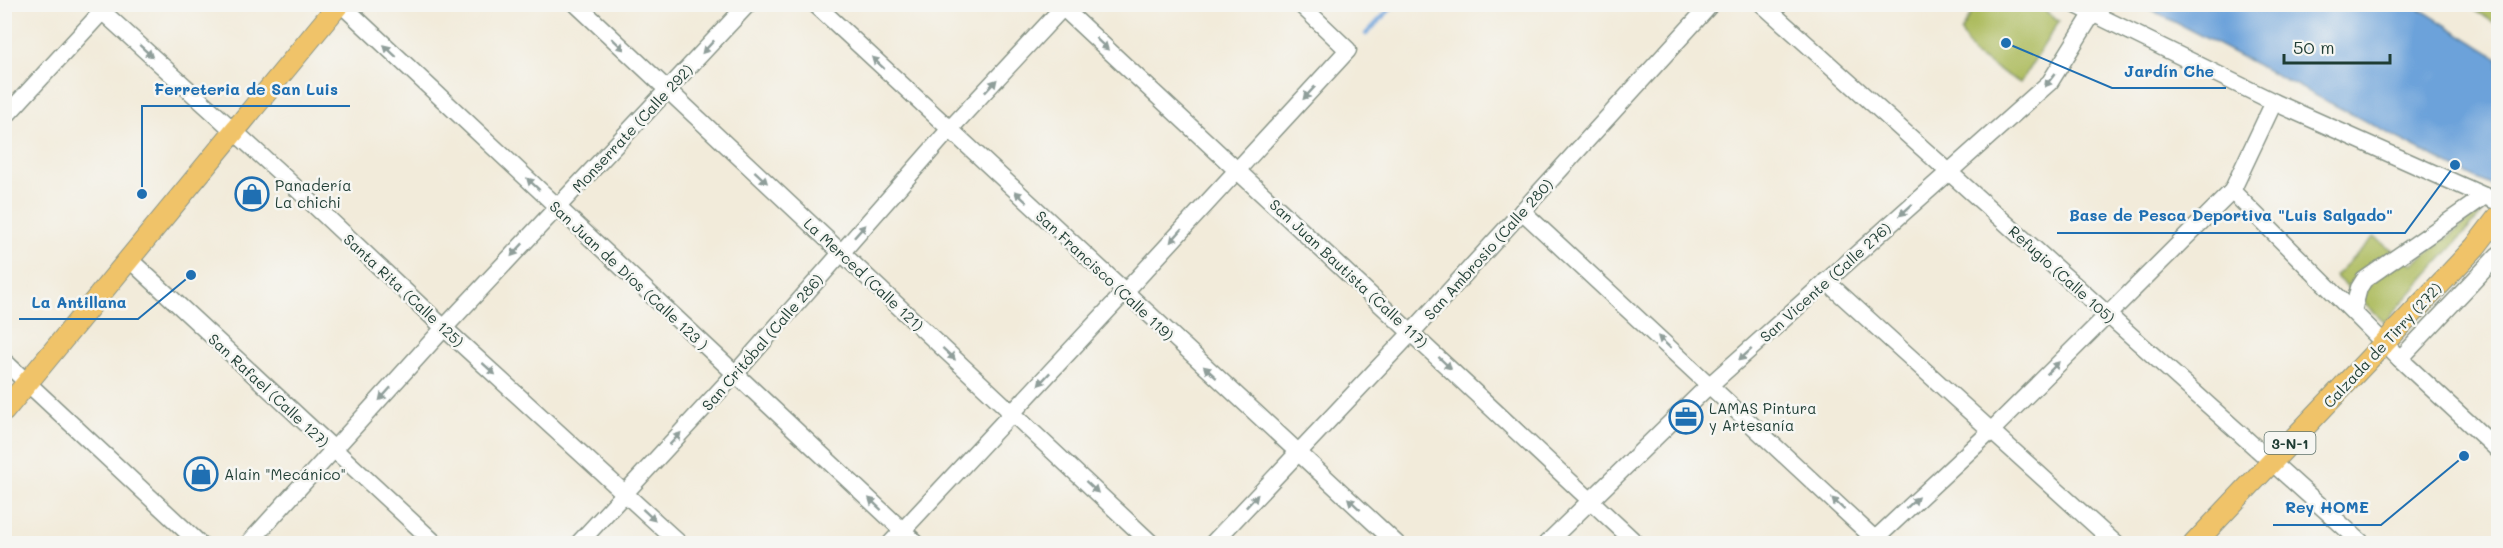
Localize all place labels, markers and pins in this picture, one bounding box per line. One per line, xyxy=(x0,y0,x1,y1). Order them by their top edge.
callout: Jardín Che xyxy=(2112,54,2226,88)
callout: Ferreteria de San Luis xyxy=(142,72,350,106)
place label: Panadería La chichi xyxy=(275,175,352,212)
shop icon: Panadería La chichi xyxy=(234,176,270,212)
callout: Base de Pesca Deportiva "Luis Salgado" xyxy=(2057,199,2405,233)
callout: La Antillana xyxy=(19,285,138,319)
place label: LAMAS Pintura y Artesanía xyxy=(1709,398,1817,435)
office icon: LAMAS Pintura y Artesanía xyxy=(1668,399,1704,435)
shop icon: Alain "Mecánico" xyxy=(183,456,219,492)
place label: Alain "Mecánico" xyxy=(224,464,346,484)
callout: Rey HOME xyxy=(2273,491,2381,525)

